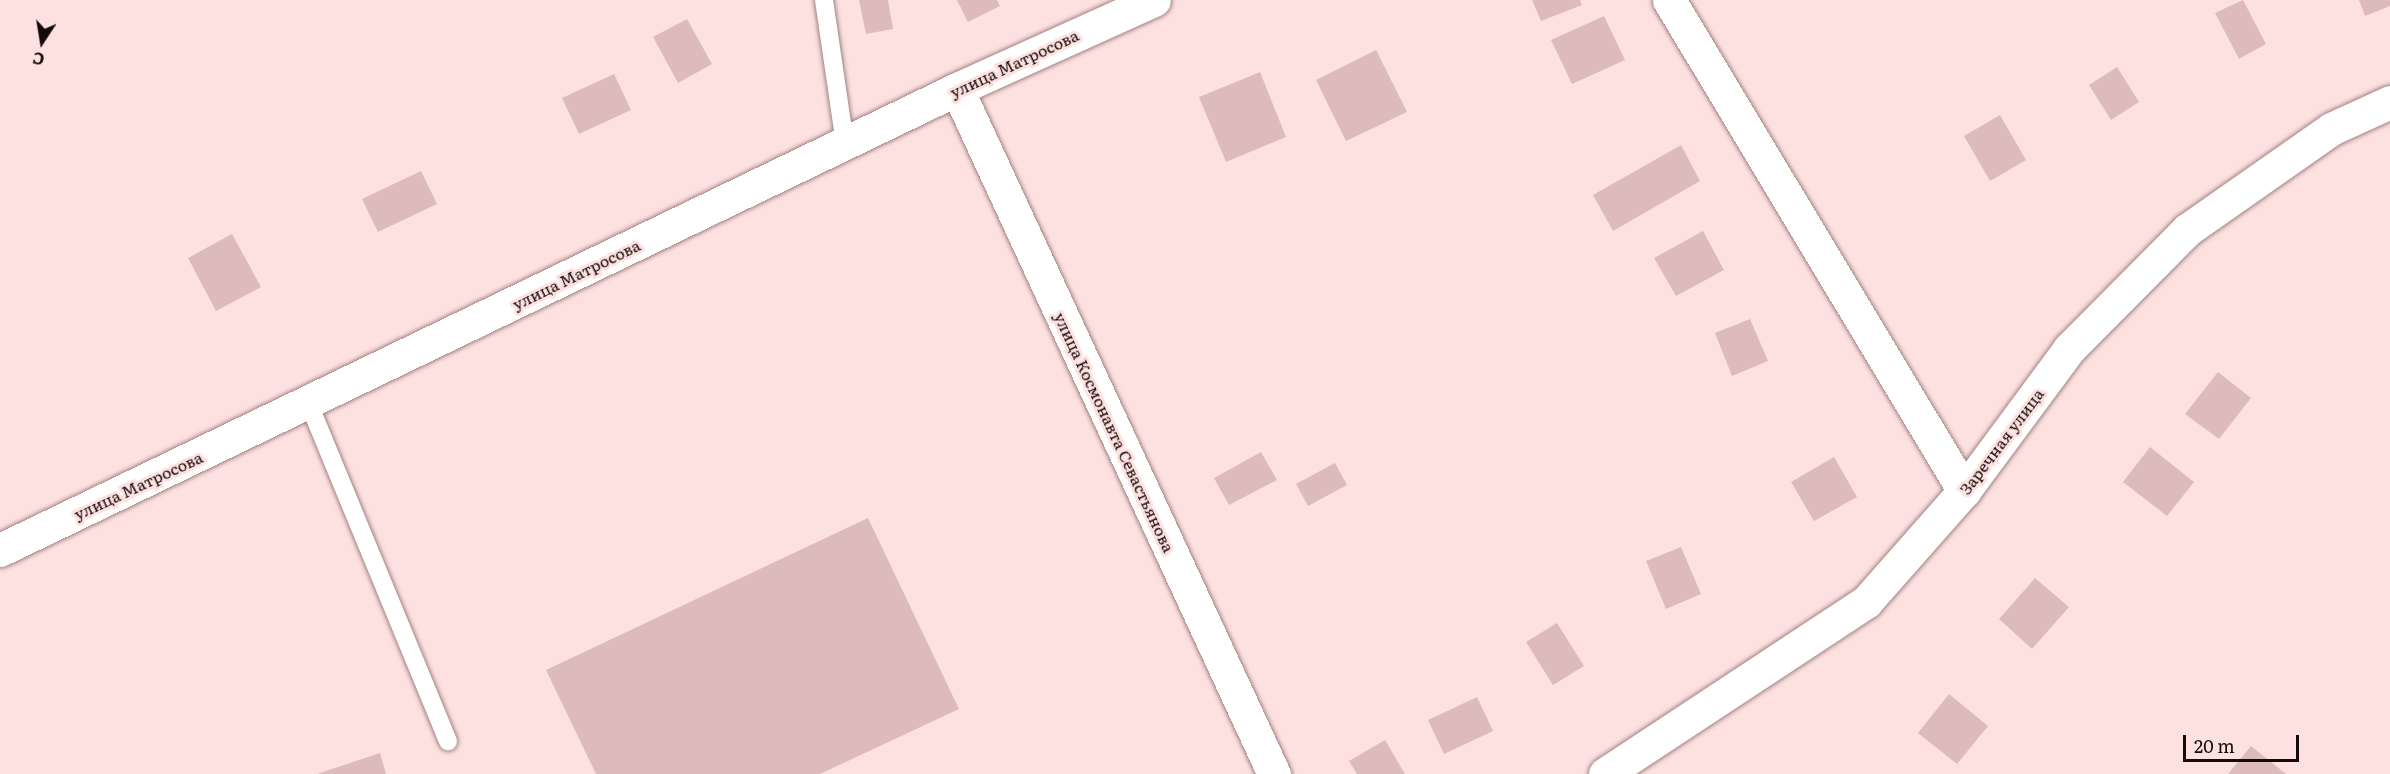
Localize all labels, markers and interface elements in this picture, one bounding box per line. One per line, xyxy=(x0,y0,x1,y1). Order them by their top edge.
north arrow xyxy=(12,12,72,72)
street label: улица Матросова xyxy=(947,25,1081,101)
text: С xyxy=(30,47,46,73)
street label: улица Матросова xyxy=(509,235,643,313)
street label: улица Космонавта Севастьянова xyxy=(1051,309,1179,555)
street label: Заречная улица xyxy=(1955,384,2047,498)
street label: улица Матросова xyxy=(71,447,205,523)
scale bar xyxy=(2186,723,2302,761)
text: 20 m xyxy=(2194,732,2235,759)

